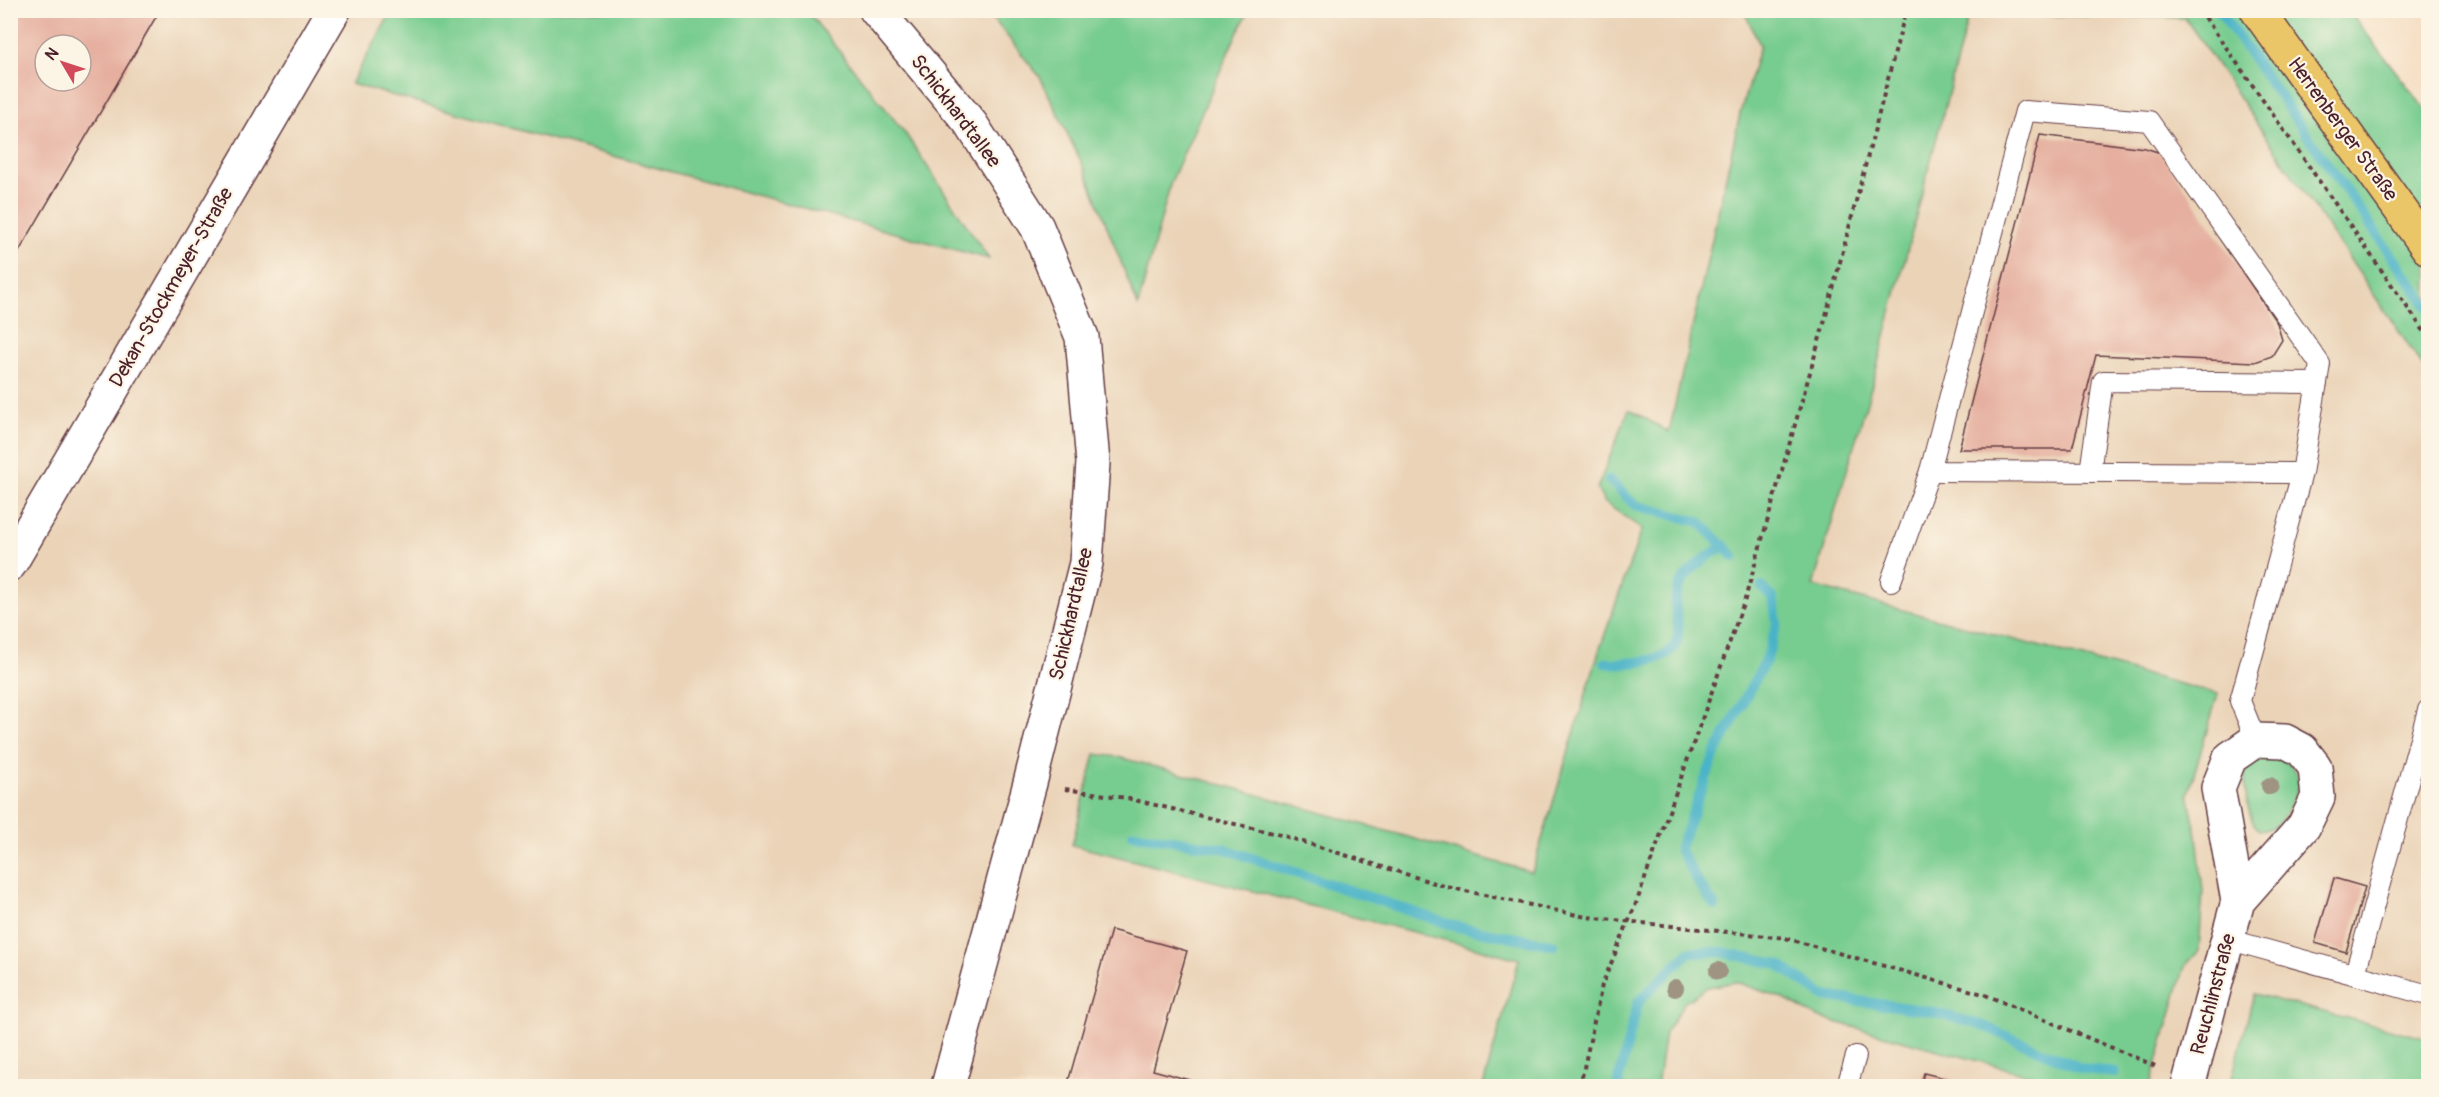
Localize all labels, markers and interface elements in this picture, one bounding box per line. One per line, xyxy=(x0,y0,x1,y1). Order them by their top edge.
north arrow xyxy=(33,33,93,93)
text: N xyxy=(41,44,63,65)
street label: Schickhardtallee xyxy=(905,49,1007,173)
street label: Herrenberger Straße xyxy=(2282,52,2404,206)
street label: Dekan-Stockmeyer-Straße xyxy=(104,182,239,391)
street label: Schickhardtallee xyxy=(1044,545,1098,683)
street label: Reuchlinstraße xyxy=(2185,931,2241,1057)

